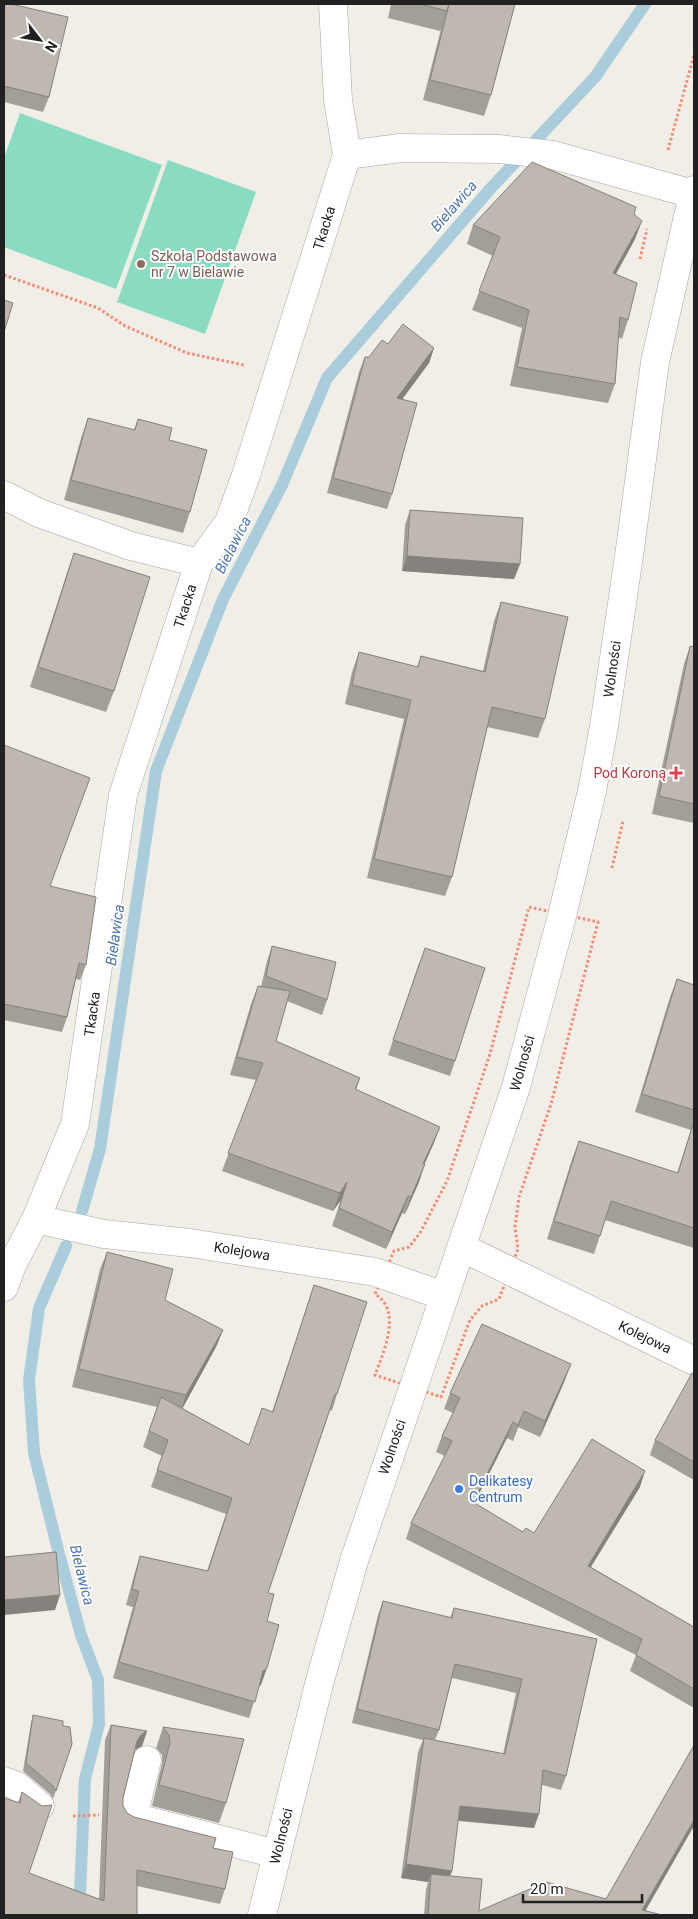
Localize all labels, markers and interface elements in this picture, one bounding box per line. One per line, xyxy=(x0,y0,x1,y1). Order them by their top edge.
north arrow xyxy=(15,15,65,65)
text: N xyxy=(42,38,61,55)
water label: Bielawica xyxy=(427,177,481,235)
street label: Tkacka xyxy=(310,204,338,252)
place label: Szkoła Podstawowa nr 7 w Bielawie xyxy=(151,248,277,280)
marker: Szkoła Podstawowa nr 7 w Bielawie xyxy=(135,258,147,270)
water label: Bielawica xyxy=(211,513,255,577)
street label: Tkacka xyxy=(170,582,200,630)
street label: Wolności xyxy=(600,640,624,698)
place label: Pod Koroną xyxy=(593,765,666,781)
marker: Pod Koroną xyxy=(670,767,682,779)
water label: Bielawica xyxy=(102,903,128,967)
street label: Tkacka xyxy=(81,991,103,1037)
street label: Wolności xyxy=(506,1033,538,1093)
street label: Kolejowa xyxy=(213,1239,271,1263)
street label: Kolejowa xyxy=(616,1317,674,1357)
street label: Wolności xyxy=(375,1417,409,1477)
place label: Delikatesy Centrum xyxy=(469,1473,533,1505)
marker: Delikatesy Centrum xyxy=(453,1483,465,1495)
water label: Bielawica xyxy=(66,1543,98,1607)
street label: Wolności xyxy=(266,1806,296,1866)
scale bar xyxy=(523,1872,642,1904)
text: 20 m xyxy=(530,1880,564,1898)

